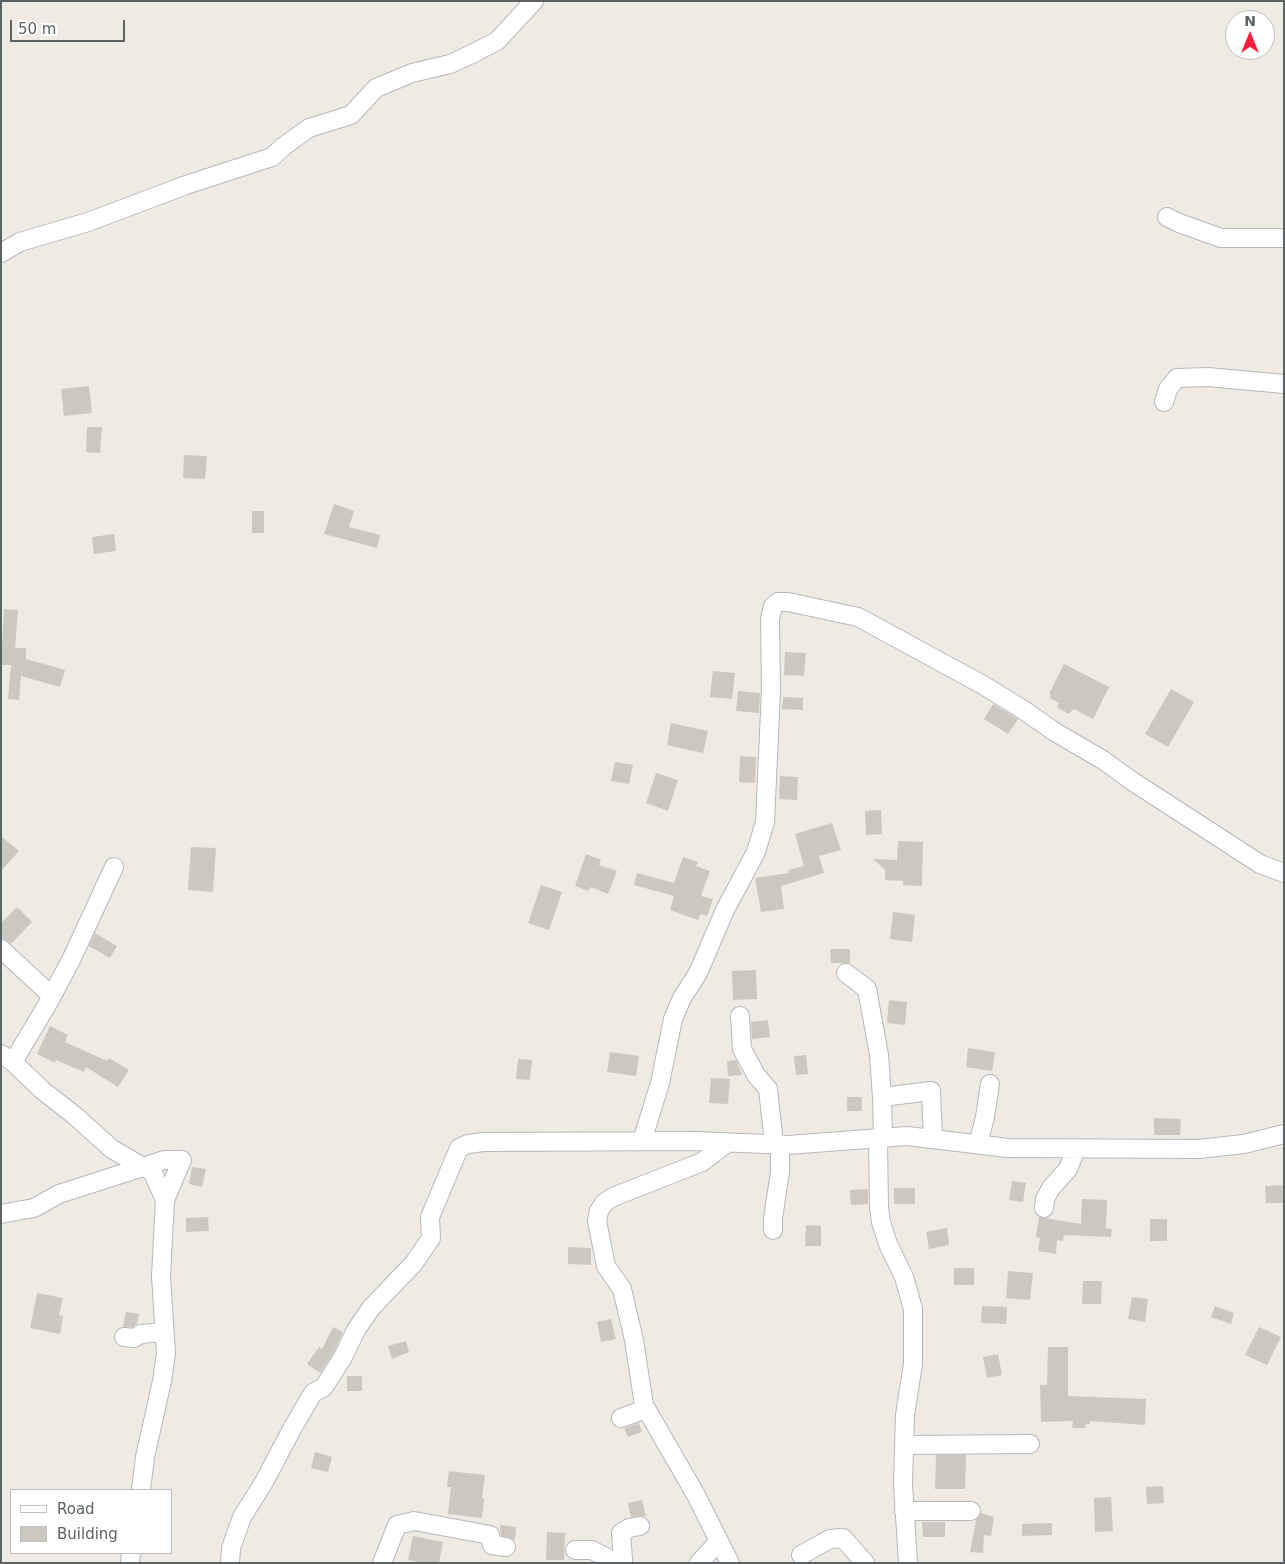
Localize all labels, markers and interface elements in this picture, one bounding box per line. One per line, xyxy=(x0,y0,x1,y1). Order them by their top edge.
scale bar xyxy=(12,10,128,42)
north arrow xyxy=(1225,10,1275,60)
text: N xyxy=(1244,13,1256,29)
text: 50 m xyxy=(18,20,56,38)
legend xyxy=(10,1489,172,1554)
text: Road xyxy=(57,1500,95,1518)
text: Building xyxy=(57,1525,118,1543)

